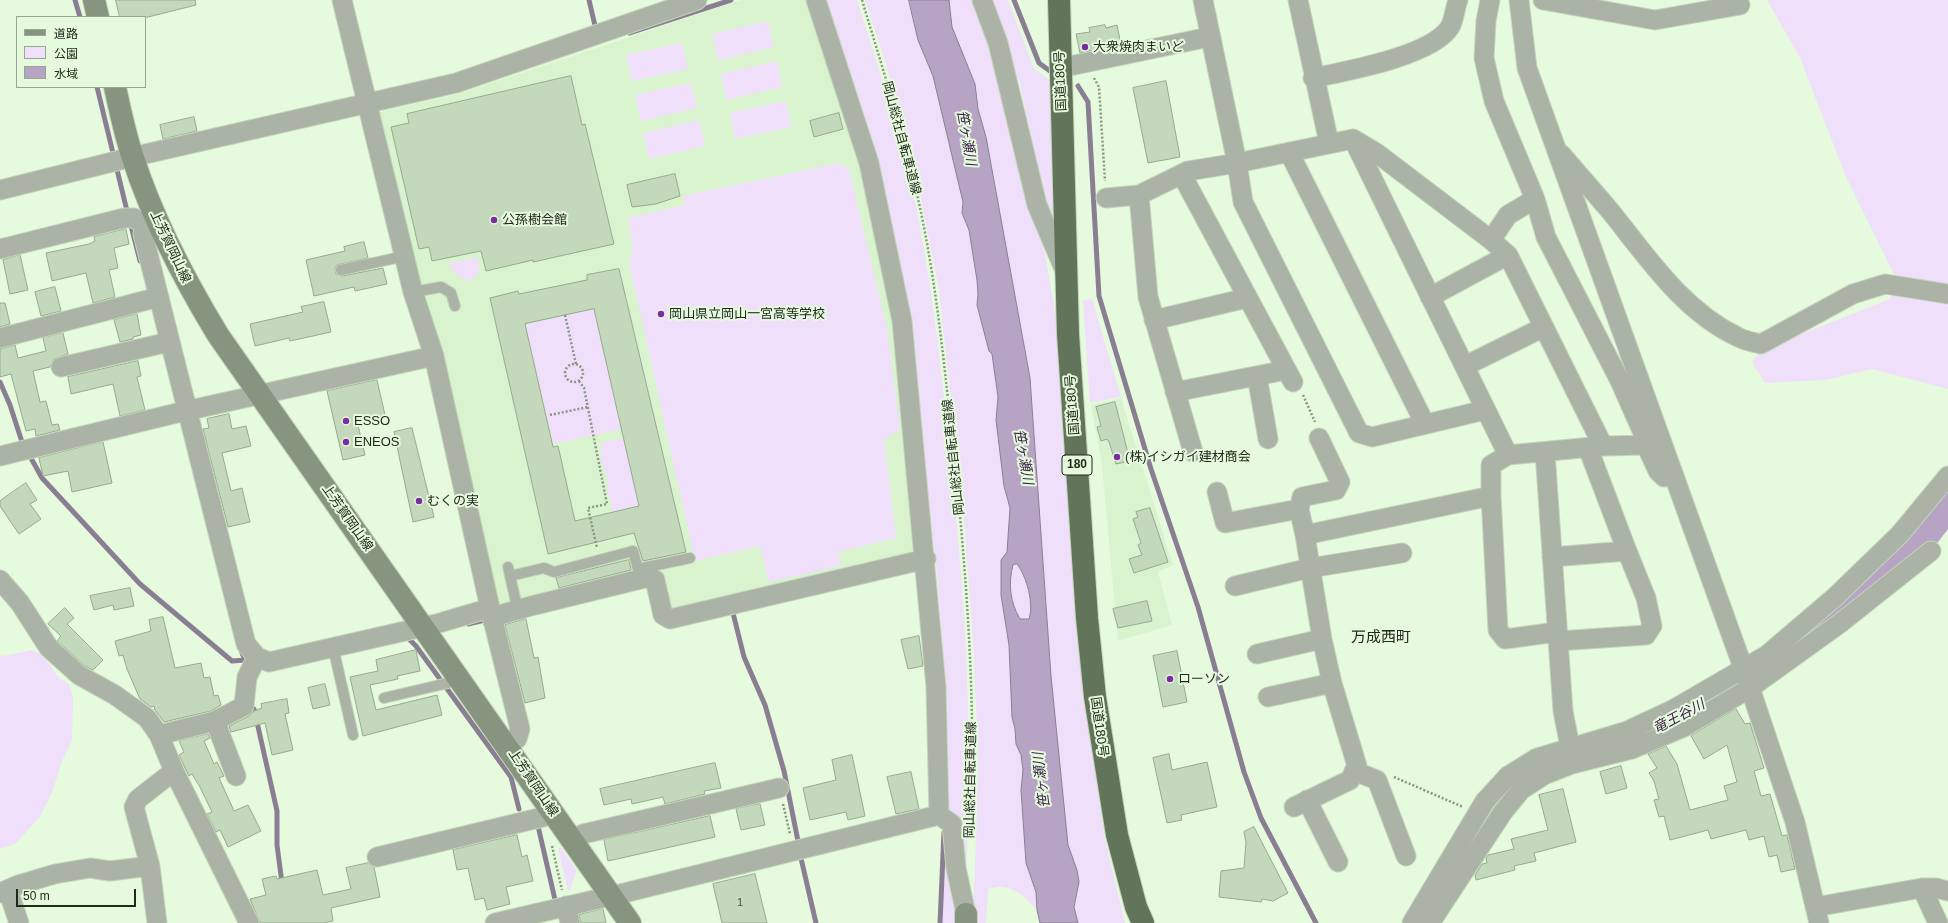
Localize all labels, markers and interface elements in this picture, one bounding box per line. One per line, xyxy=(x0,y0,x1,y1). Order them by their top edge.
legend xyxy=(16,16,146,88)
text: 道路 xyxy=(54,27,78,41)
place label: 大衆焼肉まいど xyxy=(1093,39,1184,55)
marker: 大衆焼肉まいど xyxy=(1080,42,1090,52)
text: 公園 xyxy=(54,47,78,61)
street label: 国道180号 xyxy=(1052,50,1070,112)
text: 水域 xyxy=(54,67,78,81)
street label: 岡山総社自転車道線 xyxy=(878,79,924,197)
water label: 笹ヶ瀬川 xyxy=(953,109,979,167)
street label: 上芳賀岡山線 xyxy=(146,208,194,286)
place label: 公孫樹会館 xyxy=(502,212,567,228)
marker: 公孫樹会館 xyxy=(489,215,499,225)
place label: 岡山県立岡山一宮高等学校 xyxy=(669,306,825,322)
marker: 岡山県立岡山一宮高等学校 xyxy=(656,309,666,319)
street label: 国道180号 xyxy=(1063,374,1083,436)
street label: 岡山総社自転車道線 xyxy=(940,398,968,516)
place label: ESSO xyxy=(354,413,390,429)
marker: ESSO xyxy=(341,416,351,426)
water label: 笹ヶ瀬川 xyxy=(1010,428,1036,486)
place label: ENEOS xyxy=(354,434,400,450)
marker: ENEOS xyxy=(341,437,351,447)
place label: (株)イシガイ建材商会 xyxy=(1125,449,1251,465)
marker: (株)イシガイ建材商会 xyxy=(1112,452,1122,462)
road number: 180 xyxy=(1062,455,1092,475)
street label: 上芳賀岡山線 xyxy=(318,482,376,554)
place label: むくの実 xyxy=(427,493,479,509)
marker: むくの実 xyxy=(414,496,424,506)
district label: 万成西町 xyxy=(1351,629,1411,647)
place label: ローソン xyxy=(1178,671,1230,687)
marker: ローソン xyxy=(1165,674,1175,684)
street label: 国道180号 xyxy=(1087,696,1111,758)
water label: 竜王谷川 xyxy=(1650,696,1708,738)
street label: 岡山総社自転車道線 xyxy=(962,721,980,839)
street label: 上芳賀岡山線 xyxy=(505,746,561,820)
water label: 笹ヶ瀬川 xyxy=(1030,751,1054,809)
scale bar xyxy=(18,881,138,907)
text: 50 m xyxy=(23,889,50,903)
house number: 1 xyxy=(737,896,743,910)

